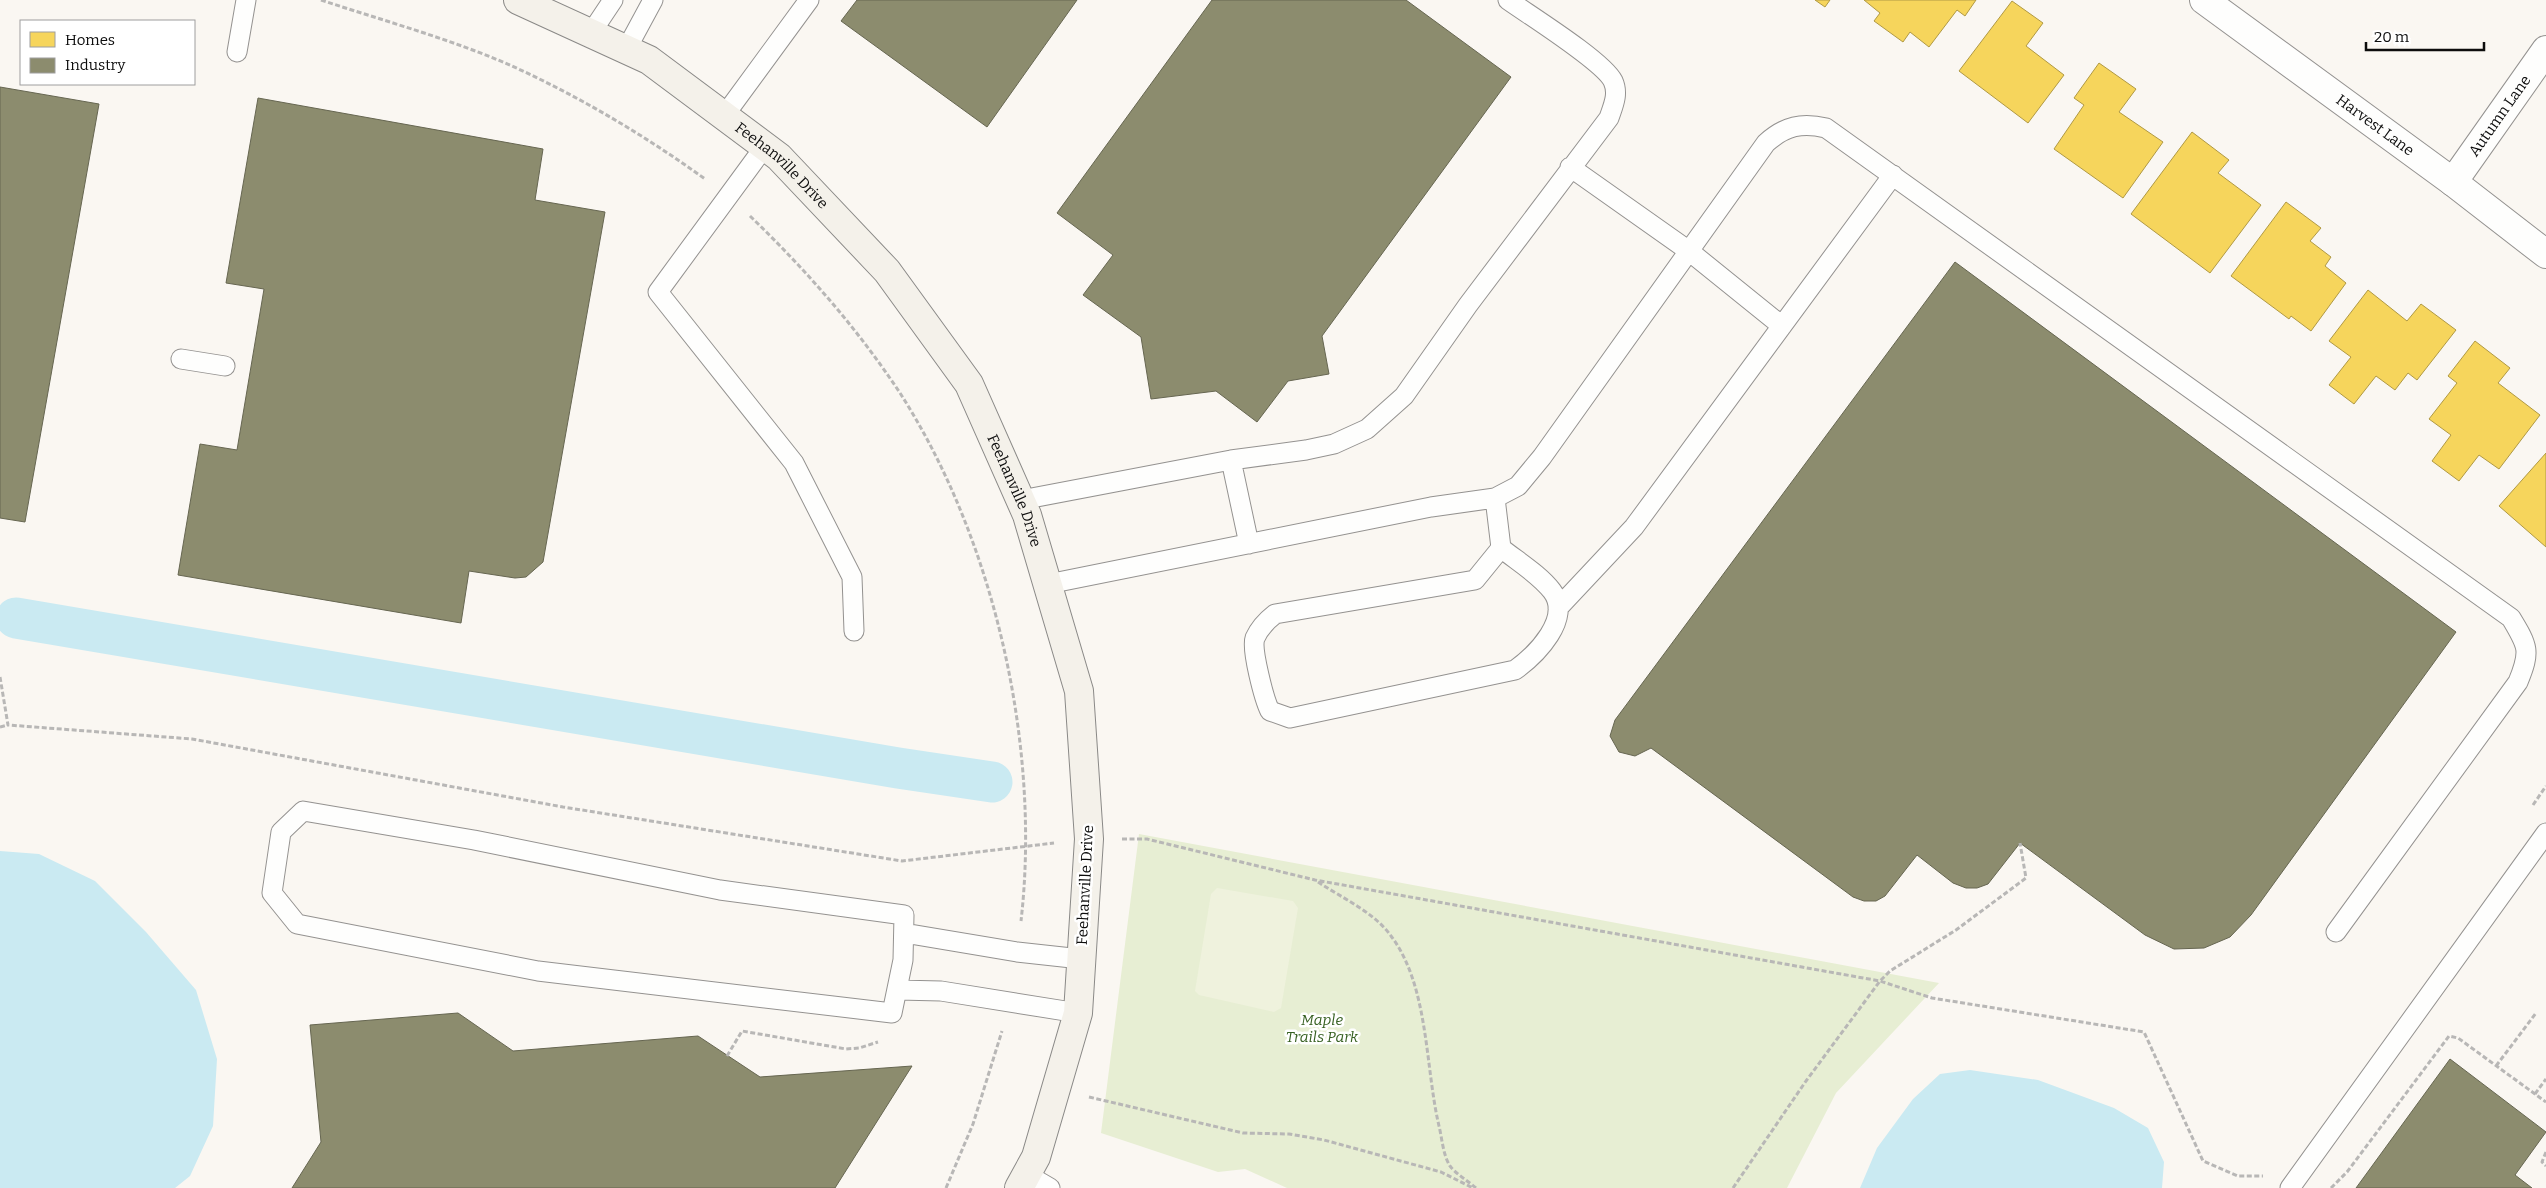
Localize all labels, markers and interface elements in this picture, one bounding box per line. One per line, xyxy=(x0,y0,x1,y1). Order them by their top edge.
legend xyxy=(20,20,195,85)
scale bar xyxy=(2366,20,2484,52)
text: 20 m xyxy=(2374,28,2410,46)
text: Homes xyxy=(65,31,115,49)
text: Industry xyxy=(65,56,125,74)
street label: Autumn Lane xyxy=(2465,72,2534,160)
street label: Harvest Lane xyxy=(2333,91,2418,160)
street label: Feehanville Drive xyxy=(732,118,832,212)
street label: Feehanville Drive xyxy=(983,432,1045,549)
street label: Feehanville Drive xyxy=(1073,825,1097,945)
park label: Maple Trails Park xyxy=(1286,1011,1359,1046)

